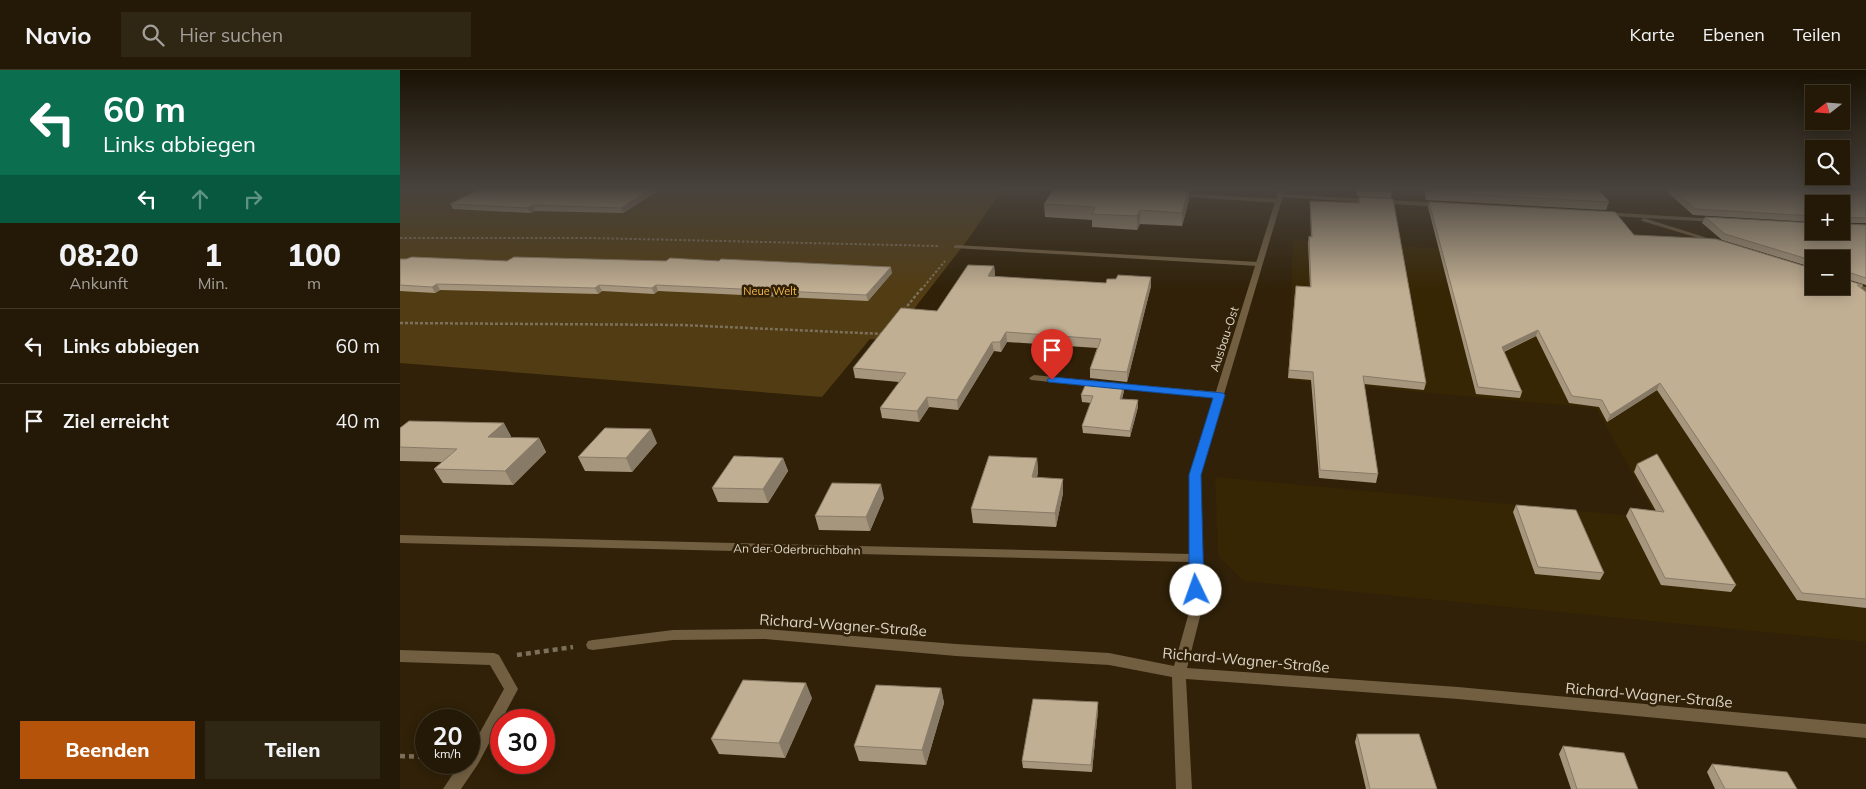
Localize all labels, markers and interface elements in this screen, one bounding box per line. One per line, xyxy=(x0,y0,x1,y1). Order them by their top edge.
search box xyxy=(121,12,471,57)
text: Navio xyxy=(25,20,91,50)
icon: search xyxy=(139,21,167,49)
text: Hier suchen xyxy=(179,23,283,47)
text: Karte xyxy=(1629,23,1675,46)
text: Ebenen xyxy=(1703,23,1765,46)
text: Teilen xyxy=(1793,23,1841,46)
north arrow xyxy=(1805,85,1850,130)
map controls xyxy=(1805,85,1850,295)
text: 60 m xyxy=(103,87,186,131)
icon: left xyxy=(20,90,85,155)
text: Links abbiegen xyxy=(103,130,256,158)
button: search xyxy=(1805,140,1850,185)
icon: left xyxy=(133,185,161,213)
icon: ahead xyxy=(186,185,214,213)
icon: right xyxy=(239,185,267,213)
button: + xyxy=(1805,195,1850,240)
text: 08:20 xyxy=(59,236,139,274)
text: 1 xyxy=(204,236,222,274)
text: 100 xyxy=(287,236,341,274)
button: − xyxy=(1805,250,1850,295)
text: Ankunft xyxy=(70,273,128,293)
text: Min. xyxy=(198,273,228,293)
text: m xyxy=(307,273,321,293)
park label: Neue Welt xyxy=(743,284,797,298)
street label: Ausbau-Ost xyxy=(1206,305,1242,373)
pin xyxy=(1031,329,1073,380)
icon: left xyxy=(20,332,48,360)
text: Links abbiegen xyxy=(63,334,200,358)
text: 60 m xyxy=(336,334,380,358)
icon: arrive xyxy=(1038,336,1066,364)
icon: arrive xyxy=(20,407,48,435)
text: Ziel erreicht xyxy=(63,409,169,433)
text: 40 m xyxy=(336,409,380,433)
street label: An der Oderbruchbahn xyxy=(733,540,861,558)
position arrow xyxy=(1169,563,1221,615)
street label: Richard-Wagner-Straße xyxy=(759,610,927,640)
street label: Richard-Wagner-Straße xyxy=(1162,643,1330,677)
street label: Richard-Wagner-Straße xyxy=(1565,678,1733,712)
speed limit sign: 30 xyxy=(490,709,555,774)
text: 20 xyxy=(432,720,463,751)
button: Beenden xyxy=(20,721,195,779)
button: Teilen xyxy=(205,721,380,779)
text: km/h xyxy=(434,746,461,761)

